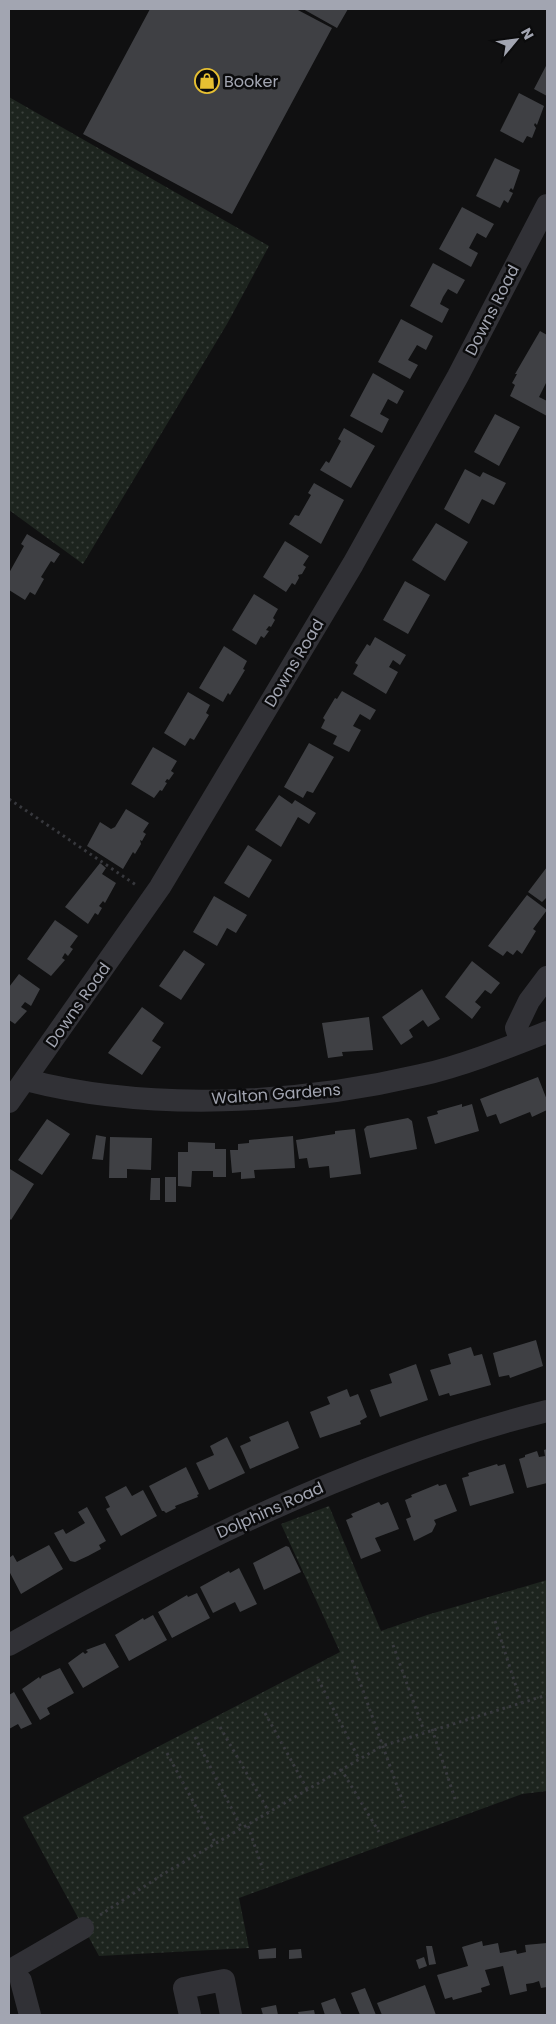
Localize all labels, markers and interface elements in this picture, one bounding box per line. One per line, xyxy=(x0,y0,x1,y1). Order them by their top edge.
north arrow xyxy=(491,15,541,65)
text: N xyxy=(516,24,539,43)
shop icon: Booker xyxy=(194,68,220,94)
place label: Booker xyxy=(224,70,278,93)
street label: Downs Road xyxy=(459,261,525,359)
street label: Downs Road xyxy=(259,615,329,711)
street label: Downs Road xyxy=(40,958,116,1052)
street label: Walton Gardens xyxy=(211,1078,341,1110)
street label: Dolphins Road xyxy=(213,1476,327,1544)

